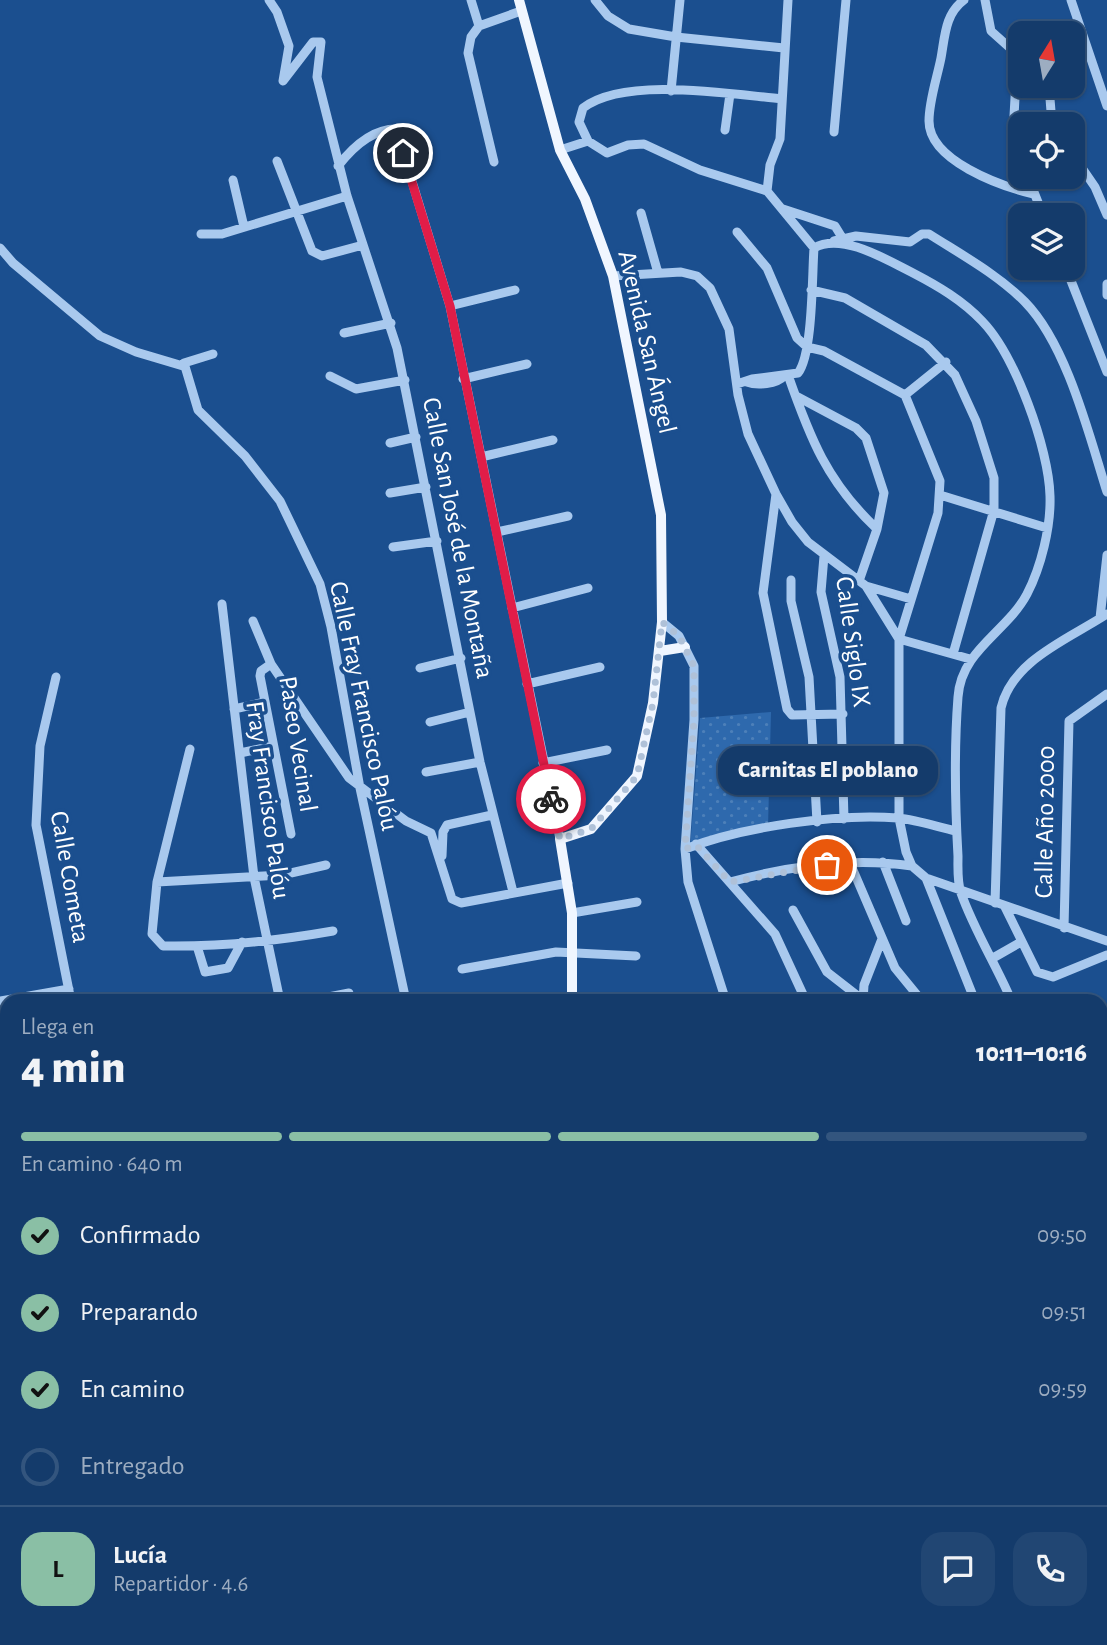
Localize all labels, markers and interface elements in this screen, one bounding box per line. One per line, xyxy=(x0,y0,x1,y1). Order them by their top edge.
north arrow xyxy=(1008,21,1085,98)
map controls xyxy=(1008,21,1085,280)
button: locate xyxy=(1008,112,1085,189)
pin xyxy=(373,123,433,183)
icon: home xyxy=(384,134,422,172)
button: layers xyxy=(1008,203,1085,280)
street label: Avenida San Ángel xyxy=(613,247,683,436)
street label: Calle San José de la Montaña xyxy=(418,395,498,681)
street label: Calle Siglo IX xyxy=(831,575,875,709)
street label: Calle Fray Francisco Palóu xyxy=(325,579,403,833)
street label: Paseo Vecinal xyxy=(274,674,322,814)
street label: Fray Francisco Palóu xyxy=(241,699,295,901)
street label: Calle Año 2000 xyxy=(1031,745,1059,899)
callout: Carnitas El poblano xyxy=(717,746,937,795)
text: Carnitas El poblano xyxy=(738,759,918,782)
courier xyxy=(516,764,586,834)
icon: bike xyxy=(532,780,570,818)
street label: Calle Cometa xyxy=(46,809,94,945)
pin xyxy=(797,835,857,895)
icon: bag xyxy=(808,846,846,884)
text: Llega en xyxy=(21,1016,94,1039)
text: 10:11–10:16 xyxy=(976,1040,1087,1066)
text: 4 min xyxy=(21,1045,126,1091)
text: En camino · 640 m xyxy=(21,1153,183,1176)
icon: check xyxy=(21,1217,59,1255)
text: Confirmado xyxy=(80,1222,201,1248)
text: 09:50 xyxy=(1037,1224,1087,1247)
icon: check xyxy=(21,1294,59,1332)
text: Preparando xyxy=(80,1299,198,1325)
text: 09:51 xyxy=(1041,1301,1087,1324)
icon: check xyxy=(21,1371,59,1409)
text: En camino xyxy=(80,1376,185,1402)
text: 09:59 xyxy=(1038,1378,1087,1401)
text: Entregado xyxy=(80,1453,185,1479)
button: chat xyxy=(921,1532,995,1606)
button: phone xyxy=(1013,1532,1087,1606)
text: Lucía xyxy=(113,1542,167,1568)
text: L xyxy=(52,1556,64,1582)
text: Repartidor · 4.6 xyxy=(113,1573,248,1596)

